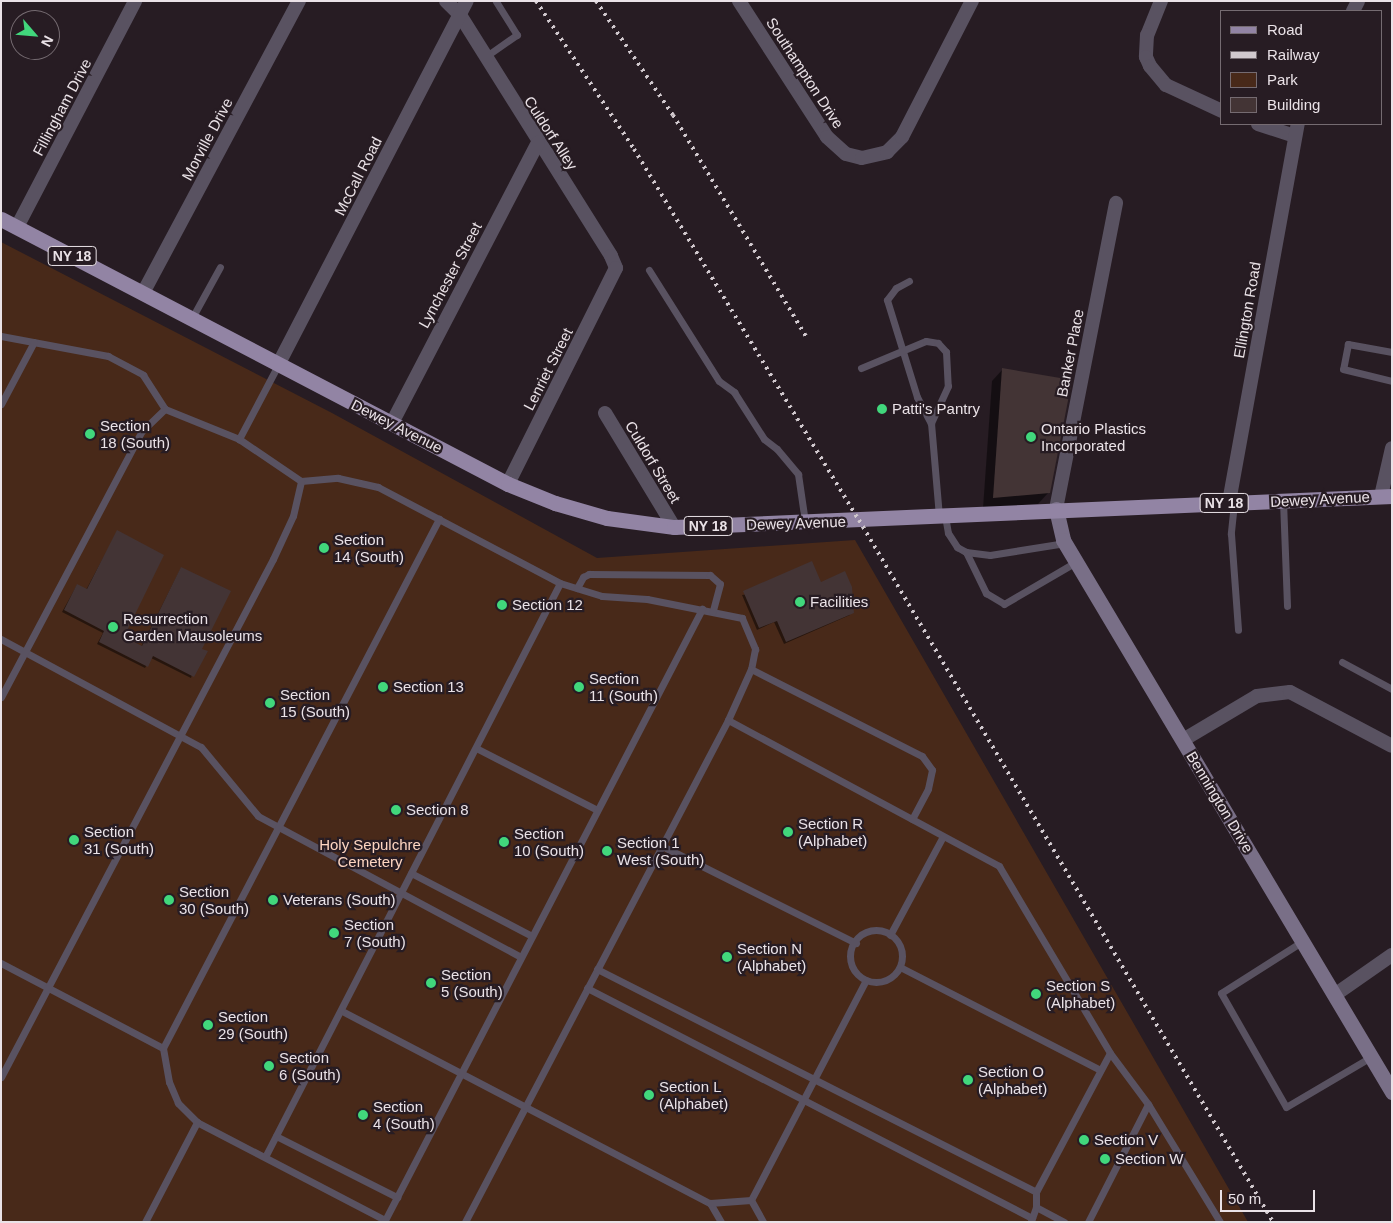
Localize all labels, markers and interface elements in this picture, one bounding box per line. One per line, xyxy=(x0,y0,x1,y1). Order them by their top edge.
north arrow xyxy=(10,10,60,60)
legend xyxy=(1220,10,1383,125)
street label: Southampton Drive xyxy=(762,14,848,132)
text: Road xyxy=(1267,21,1303,38)
text: N xyxy=(38,33,57,49)
text: Railway xyxy=(1267,46,1320,63)
street label: Fillingham Drive xyxy=(29,55,95,159)
text: Park xyxy=(1267,71,1298,88)
street label: Culdorf Alley xyxy=(520,92,582,174)
street label: Morville Drive xyxy=(178,95,236,183)
text: Building xyxy=(1267,96,1320,113)
street label: McCall Road xyxy=(330,134,386,218)
street label: Lynchester Street xyxy=(415,219,485,331)
road number: NY 18 xyxy=(47,245,97,268)
street label: Ellington Road xyxy=(1230,260,1264,360)
street label: Banker Place xyxy=(1053,307,1087,399)
street label: Lenriet Street xyxy=(520,325,576,413)
street label: Dewey Avenue xyxy=(348,395,446,457)
place label: Patti's Pantry xyxy=(892,400,980,418)
marker: Patti's Pantry xyxy=(876,403,888,415)
place label: Section 18 (South) xyxy=(100,416,170,451)
street label: Culdorf Street xyxy=(621,418,685,506)
place label: Ontario Plastics Incorporated xyxy=(1041,419,1146,454)
marker: Section 18 (South) xyxy=(84,428,96,440)
marker: Ontario Plastics Incorporated xyxy=(1025,431,1037,443)
street label: Dewey Avenue xyxy=(1269,487,1371,511)
road number: NY 18 xyxy=(1199,492,1249,514)
street label: Dewey Avenue xyxy=(745,512,847,534)
road number: NY 18 xyxy=(683,514,733,538)
place label: Section 14 (South) xyxy=(334,530,404,565)
marker: Section 14 (South) xyxy=(318,542,330,554)
place label: Facilities xyxy=(810,593,868,611)
place label: Section 12 xyxy=(512,596,583,614)
marker: Facilities xyxy=(794,596,806,608)
marker: Section 12 xyxy=(496,599,508,611)
place label: Resurrection Garden Mausoleums xyxy=(123,609,262,644)
marker: Resurrection Garden Mausoleums xyxy=(107,621,119,633)
place label: Section 11 (South) xyxy=(589,669,658,704)
place label: Section 13 xyxy=(393,678,464,696)
marker: Section 13 xyxy=(377,681,389,693)
marker: Section 11 (South) xyxy=(573,681,585,693)
place label: Section 15 (South) xyxy=(280,685,350,720)
marker: Section 15 (South) xyxy=(264,697,276,709)
street label: Bennington Drive xyxy=(1183,748,1257,856)
place label: Section 8 xyxy=(406,801,469,819)
marker: Section 8 xyxy=(390,804,402,816)
place label: Section R (Alphabet) xyxy=(798,814,867,849)
place label: Section 31 (South) xyxy=(84,822,154,857)
place label: Section 10 (South) xyxy=(514,824,584,859)
marker: Section R (Alphabet) xyxy=(782,826,794,838)
place label: Section 1 West (South) xyxy=(617,833,704,868)
marker: Section 31 (South) xyxy=(68,834,80,846)
park label: Holy Sepulchre Cemetery xyxy=(319,835,421,870)
marker: Section 10 (South) xyxy=(498,836,510,848)
marker: Section 1 West (South) xyxy=(601,845,613,857)
place label: Section 30 (South) xyxy=(179,882,249,917)
place label: Veterans (South) xyxy=(283,891,396,909)
marker: Section 30 (South) xyxy=(163,894,175,906)
marker: Veterans (South) xyxy=(267,894,279,906)
place label: Section 7 (South) xyxy=(344,915,406,950)
marker: Section 7 (South) xyxy=(328,927,340,939)
place label: Section N (Alphabet) xyxy=(737,939,806,974)
marker: Section N (Alphabet) xyxy=(721,951,733,963)
place label: Section 5 (South) xyxy=(441,965,503,1000)
place label: Section S (Alphabet) xyxy=(1046,976,1115,1011)
marker: Section 5 (South) xyxy=(425,977,437,989)
marker: Section S (Alphabet) xyxy=(1030,988,1042,1000)
place label: Section 29 (South) xyxy=(218,1007,288,1042)
marker: Section 29 (South) xyxy=(202,1019,214,1031)
place label: Section 6 (South) xyxy=(279,1048,341,1083)
marker: Section 6 (South) xyxy=(263,1060,275,1072)
place label: Section O (Alphabet) xyxy=(978,1062,1047,1097)
marker: Section O (Alphabet) xyxy=(962,1074,974,1086)
place label: Section L (Alphabet) xyxy=(659,1077,728,1112)
marker: Section L (Alphabet) xyxy=(643,1089,655,1101)
place label: Section 4 (South) xyxy=(373,1097,435,1132)
marker: Section 4 (South) xyxy=(357,1109,369,1121)
place label: Section V xyxy=(1094,1131,1158,1149)
marker: Section V xyxy=(1078,1134,1090,1146)
place label: Section W xyxy=(1115,1150,1183,1168)
marker: Section W xyxy=(1099,1153,1111,1165)
scale bar xyxy=(1223,1180,1318,1212)
text: 50 m xyxy=(1228,1190,1261,1207)

